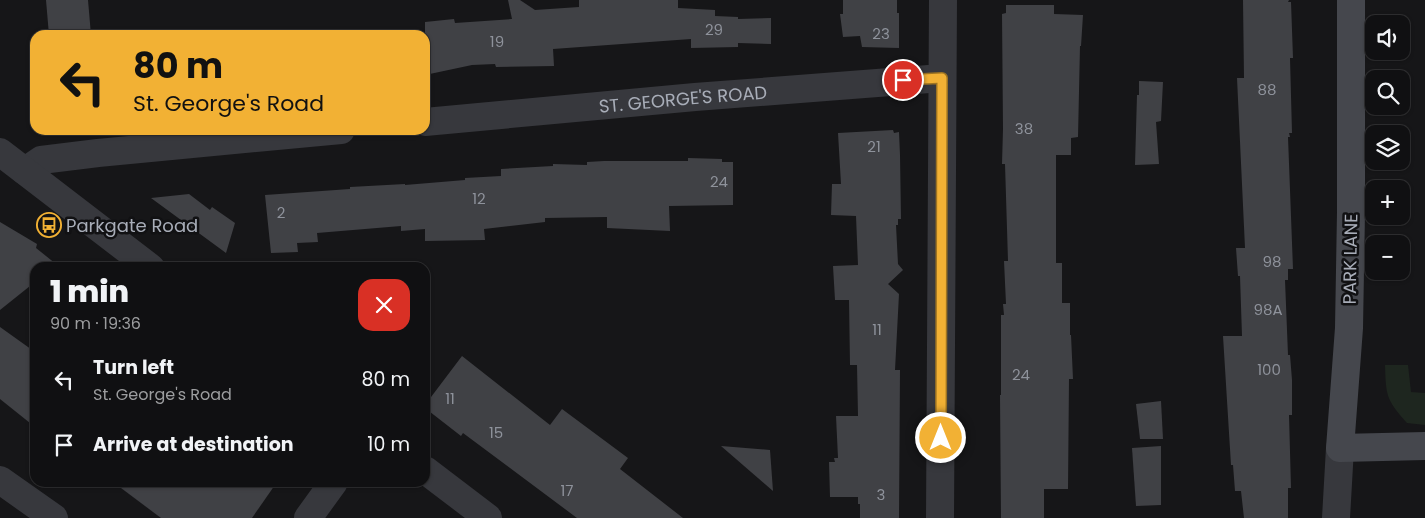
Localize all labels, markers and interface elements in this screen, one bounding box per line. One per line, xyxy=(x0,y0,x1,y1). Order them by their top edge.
map controls xyxy=(1365,15,1410,280)
button: sound xyxy=(1365,15,1410,60)
house number: 29 xyxy=(705,19,723,40)
house number: 23 xyxy=(872,23,890,44)
house number: 19 xyxy=(490,31,504,52)
text: 80 m xyxy=(133,41,223,90)
icon: left xyxy=(50,50,115,115)
pin xyxy=(882,59,924,101)
icon: arrive xyxy=(889,66,917,94)
button: search xyxy=(1365,70,1410,115)
street label: ST. GEORGE'S ROAD xyxy=(598,79,768,118)
house number: 88 xyxy=(1258,79,1276,100)
text: St. George's Road xyxy=(133,88,324,119)
house number: 38 xyxy=(1015,118,1033,139)
button: layers xyxy=(1365,125,1410,170)
house number: 21 xyxy=(867,136,881,157)
house number: 24 xyxy=(710,171,728,192)
button: + xyxy=(1365,180,1410,225)
house number: 12 xyxy=(472,188,486,209)
house number: 2 xyxy=(277,202,285,223)
bus stop icon: Parkgate Road xyxy=(36,212,62,238)
place label: Parkgate Road xyxy=(66,213,198,238)
street label: PARK LANE xyxy=(1337,213,1363,305)
button: − xyxy=(1365,235,1410,280)
house number: 98 xyxy=(1263,251,1281,272)
text: 1 min xyxy=(50,270,129,313)
button: close xyxy=(358,279,410,331)
house number: 98A xyxy=(1253,299,1283,320)
text: 90 m · 19:36 xyxy=(50,312,141,335)
house number: 11 xyxy=(872,319,882,340)
text: Turn left xyxy=(93,354,174,381)
house number: 100 xyxy=(1257,359,1281,380)
house number: 24 xyxy=(1012,364,1030,385)
icon: left xyxy=(50,366,78,394)
text: 80 m xyxy=(361,366,410,393)
text: St. George's Road xyxy=(93,383,232,406)
house number: 11 xyxy=(445,388,455,409)
position arrow xyxy=(914,411,966,463)
house number: 15 xyxy=(489,422,503,443)
icon: arrive xyxy=(50,431,78,459)
text: Arrive at destination xyxy=(93,431,294,458)
text: 10 m xyxy=(367,431,410,458)
house number: 17 xyxy=(561,480,574,501)
house number: 3 xyxy=(877,484,885,505)

